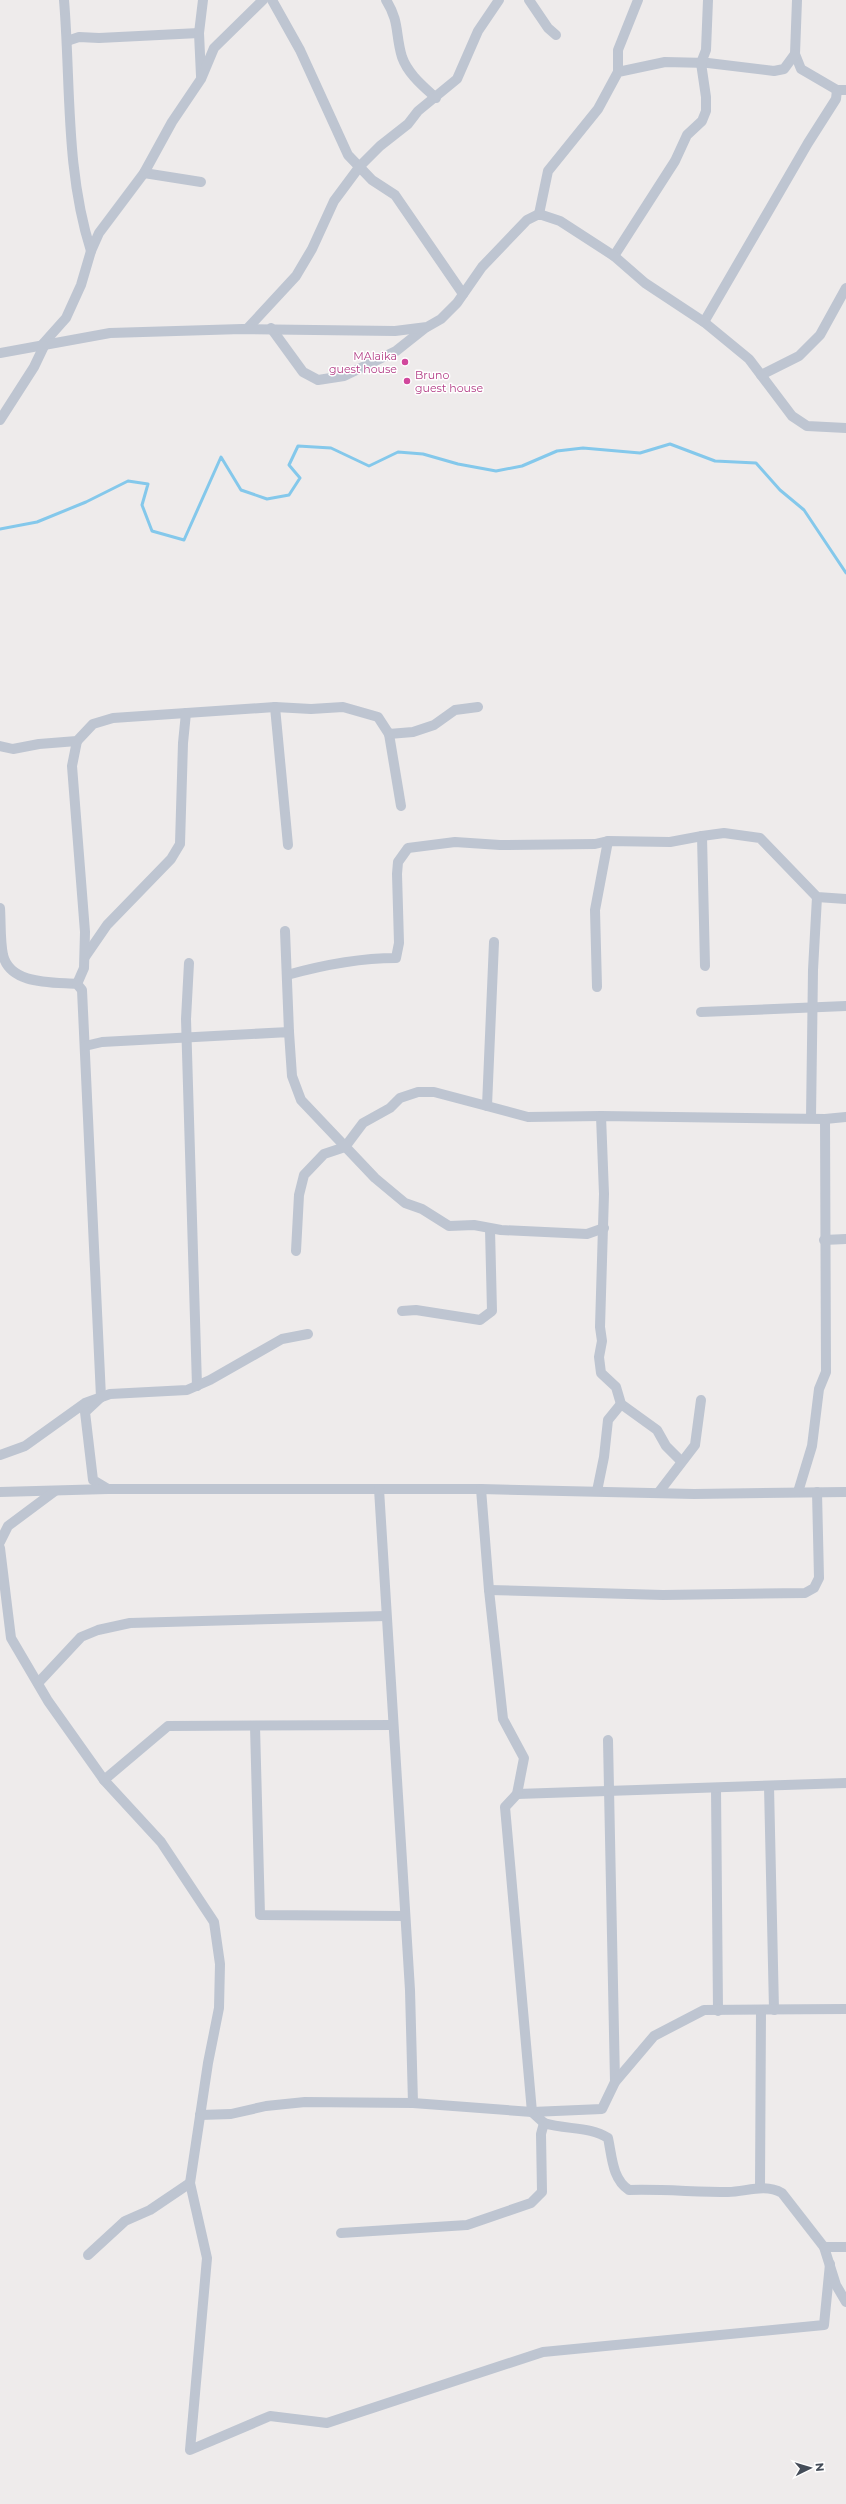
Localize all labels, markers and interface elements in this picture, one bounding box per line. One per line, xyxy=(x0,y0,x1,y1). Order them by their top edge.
place label: MAlaika guest house xyxy=(329,349,397,376)
marker: MAlaika guest house xyxy=(400,357,410,367)
place label: Bruno guest house xyxy=(415,368,483,395)
marker: Bruno guest house xyxy=(402,376,412,386)
north arrow xyxy=(790,2448,830,2488)
text: N xyxy=(813,2462,827,2472)

